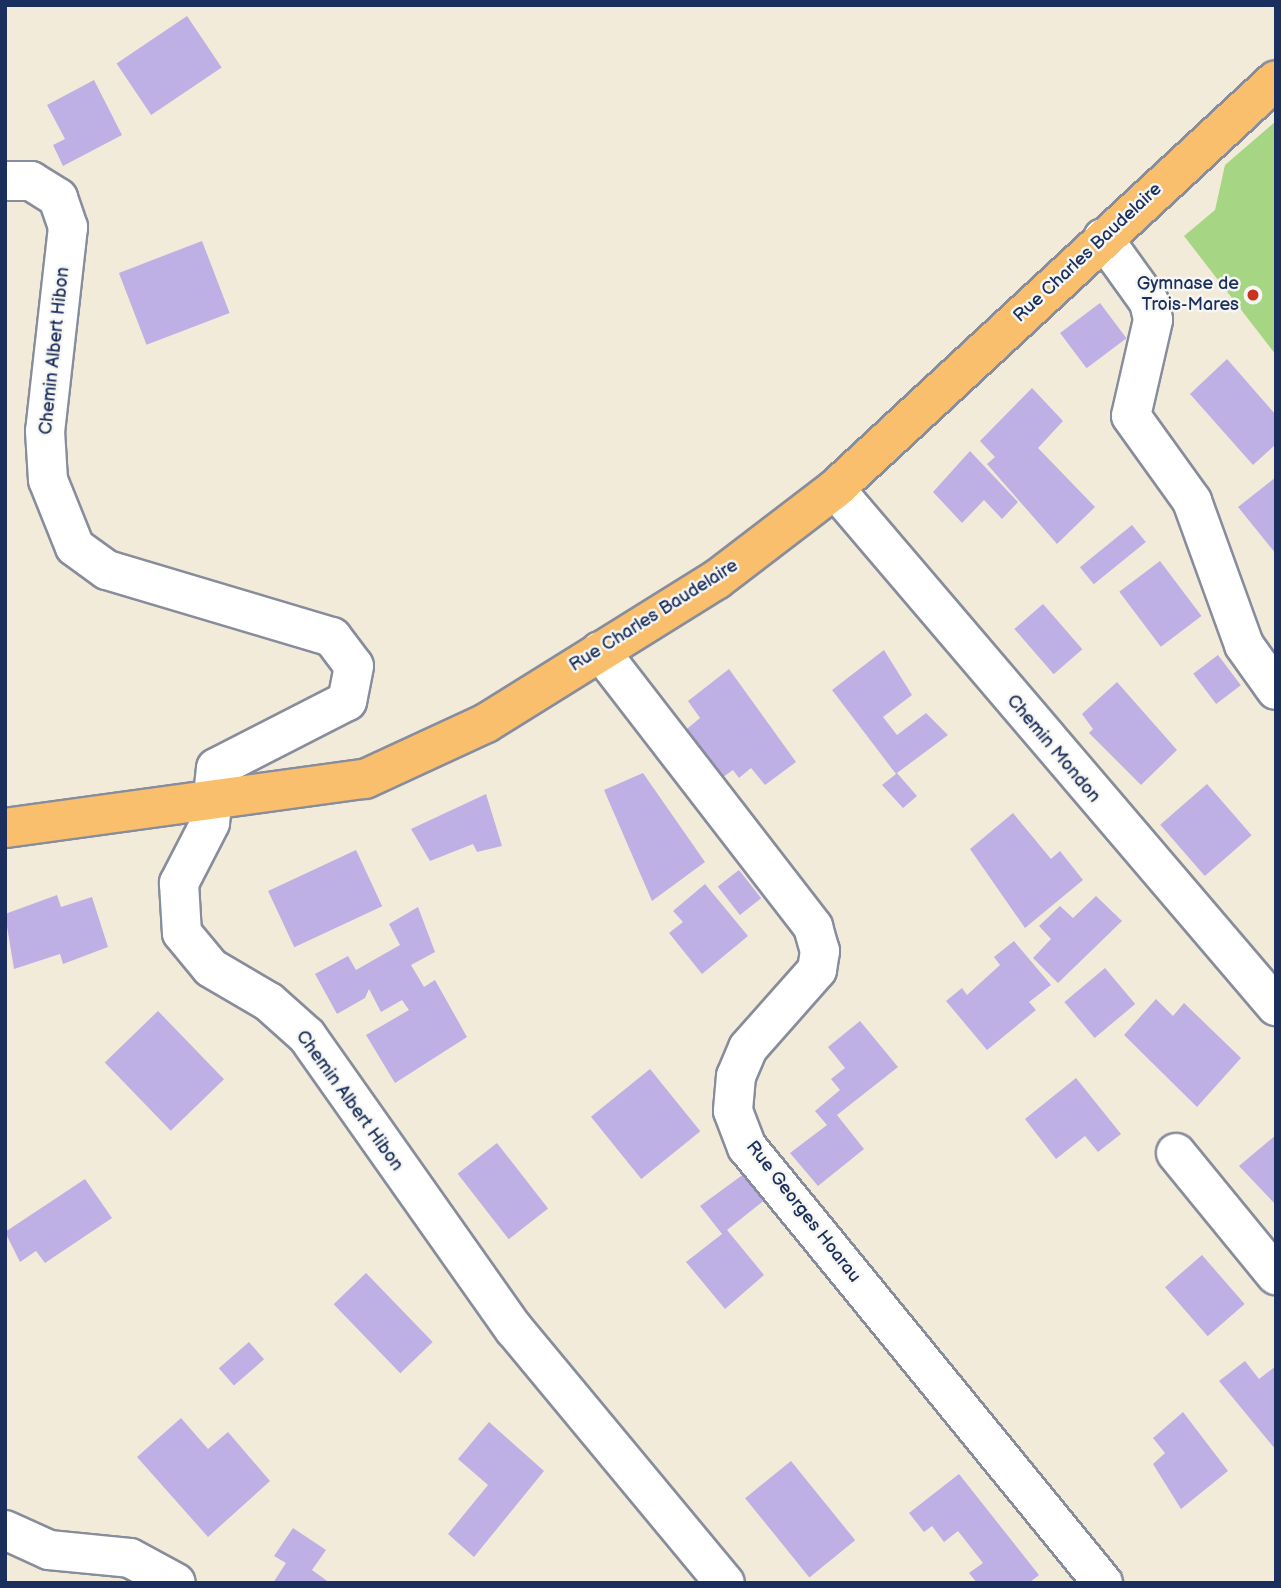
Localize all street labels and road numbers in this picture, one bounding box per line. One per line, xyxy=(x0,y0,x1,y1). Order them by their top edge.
street label: Rue Charles Baudelaire xyxy=(1009,179,1167,327)
street label: Chemin Albert Hibon xyxy=(35,266,75,436)
street label: Rue Charles Baudelaire xyxy=(566,555,742,677)
street label: Chemin Mondon xyxy=(1002,691,1104,807)
street label: Chemin Albert Hibon xyxy=(291,1027,407,1175)
street label: Rue Georges Hoarau xyxy=(741,1137,865,1287)

